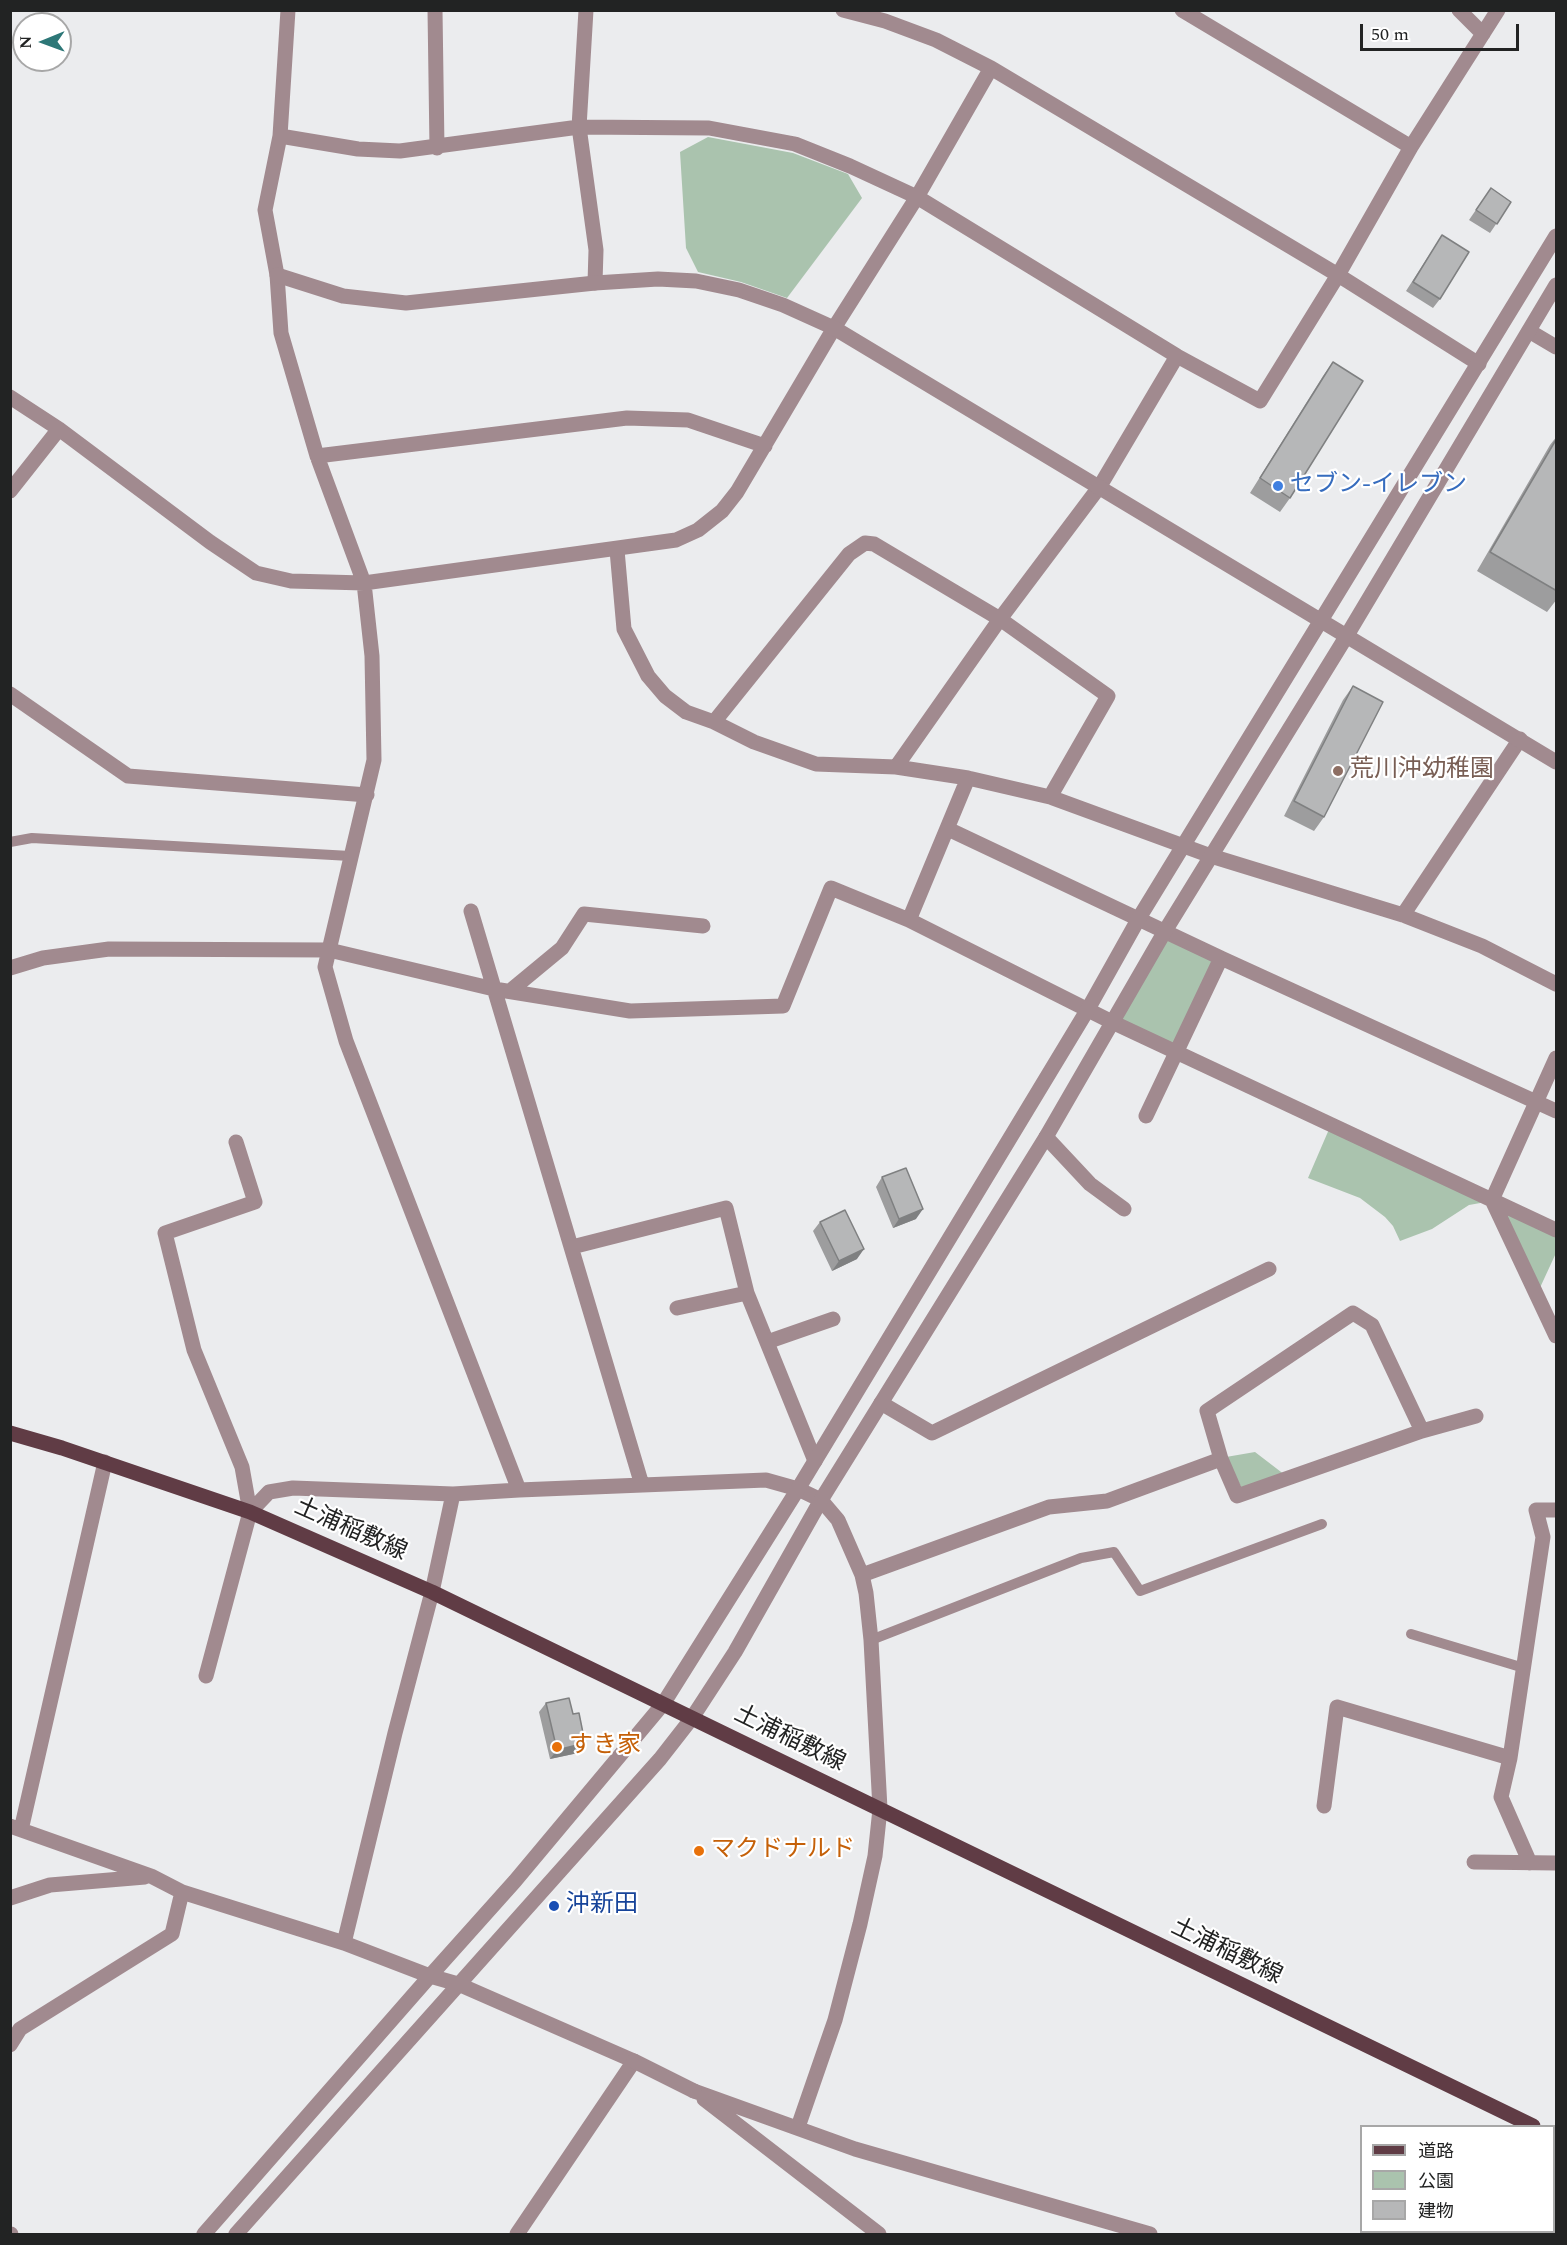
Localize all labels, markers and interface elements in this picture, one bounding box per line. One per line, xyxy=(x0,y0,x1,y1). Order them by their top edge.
north arrow xyxy=(12,12,72,72)
scale bar xyxy=(1363,12,1522,50)
text: 50 m xyxy=(1371,21,1409,48)
text: N xyxy=(14,36,38,49)
place label: セブン-イレブン xyxy=(1290,472,1467,500)
marker: セブン-イレブン xyxy=(1271,479,1285,493)
place label: 荒川沖幼稚園 xyxy=(1350,757,1494,785)
marker: 荒川沖幼稚園 xyxy=(1331,764,1345,778)
street label: 土浦稲敷線 xyxy=(289,1493,411,1569)
street label: 土浦稲敷線 xyxy=(729,1701,849,1779)
place label: すき家 xyxy=(569,1733,641,1761)
marker: すき家 xyxy=(550,1740,564,1754)
place label: マクドナルド xyxy=(711,1837,855,1865)
marker: マクドナルド xyxy=(692,1844,706,1858)
place label: 沖新田 xyxy=(566,1892,638,1920)
marker: 沖新田 xyxy=(547,1899,561,1913)
street label: 土浦稲敷線 xyxy=(1166,1914,1286,1992)
legend xyxy=(1360,2125,1555,2233)
text: 道路 xyxy=(1418,2138,1454,2165)
text: 公園 xyxy=(1418,2168,1454,2195)
text: 建物 xyxy=(1418,2198,1454,2225)

